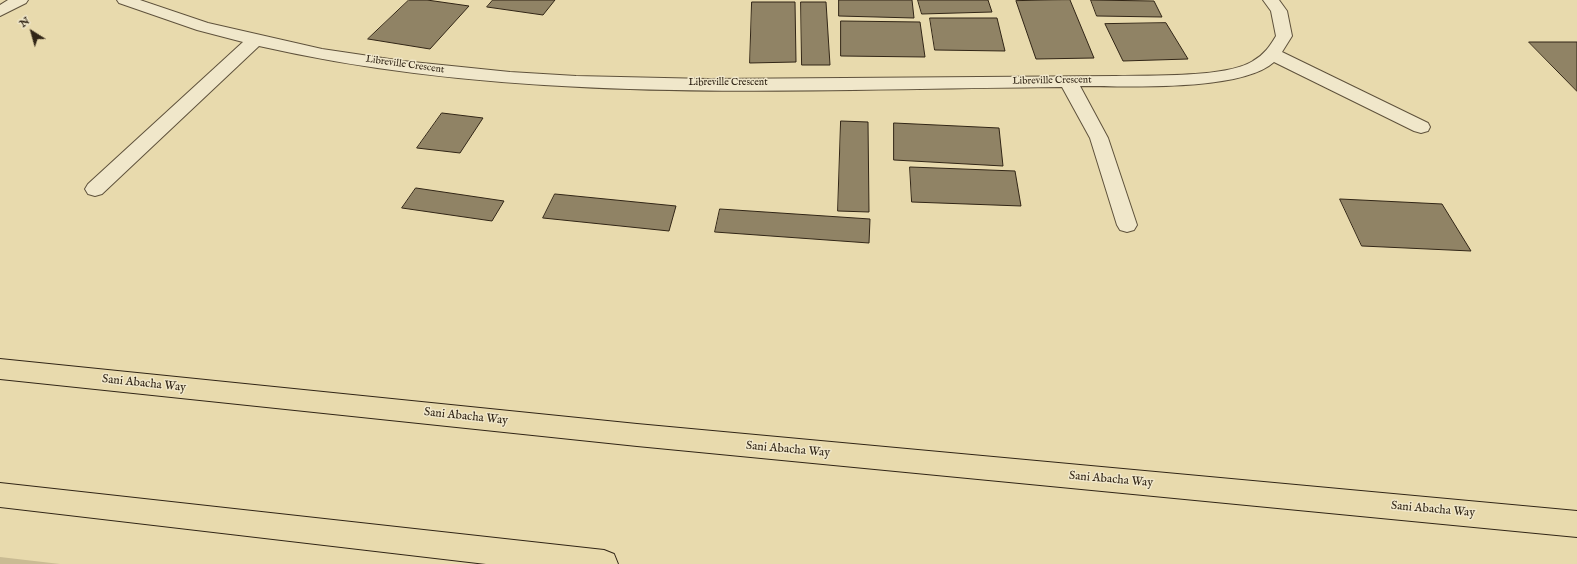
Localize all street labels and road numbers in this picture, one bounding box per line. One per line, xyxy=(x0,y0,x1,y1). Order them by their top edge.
street label: Libreville Crescent xyxy=(365,54,445,76)
street label: Libreville Crescent xyxy=(1012,74,1092,88)
street label: Libreville Crescent xyxy=(688,77,768,89)
street label: Sani Abacha Way xyxy=(101,372,187,396)
street label: Sani Abacha Way xyxy=(423,405,509,429)
street label: Sani Abacha Way xyxy=(745,439,831,461)
street label: Sani Abacha Way xyxy=(1068,469,1154,491)
street label: Sani Abacha Way xyxy=(1390,499,1476,521)

